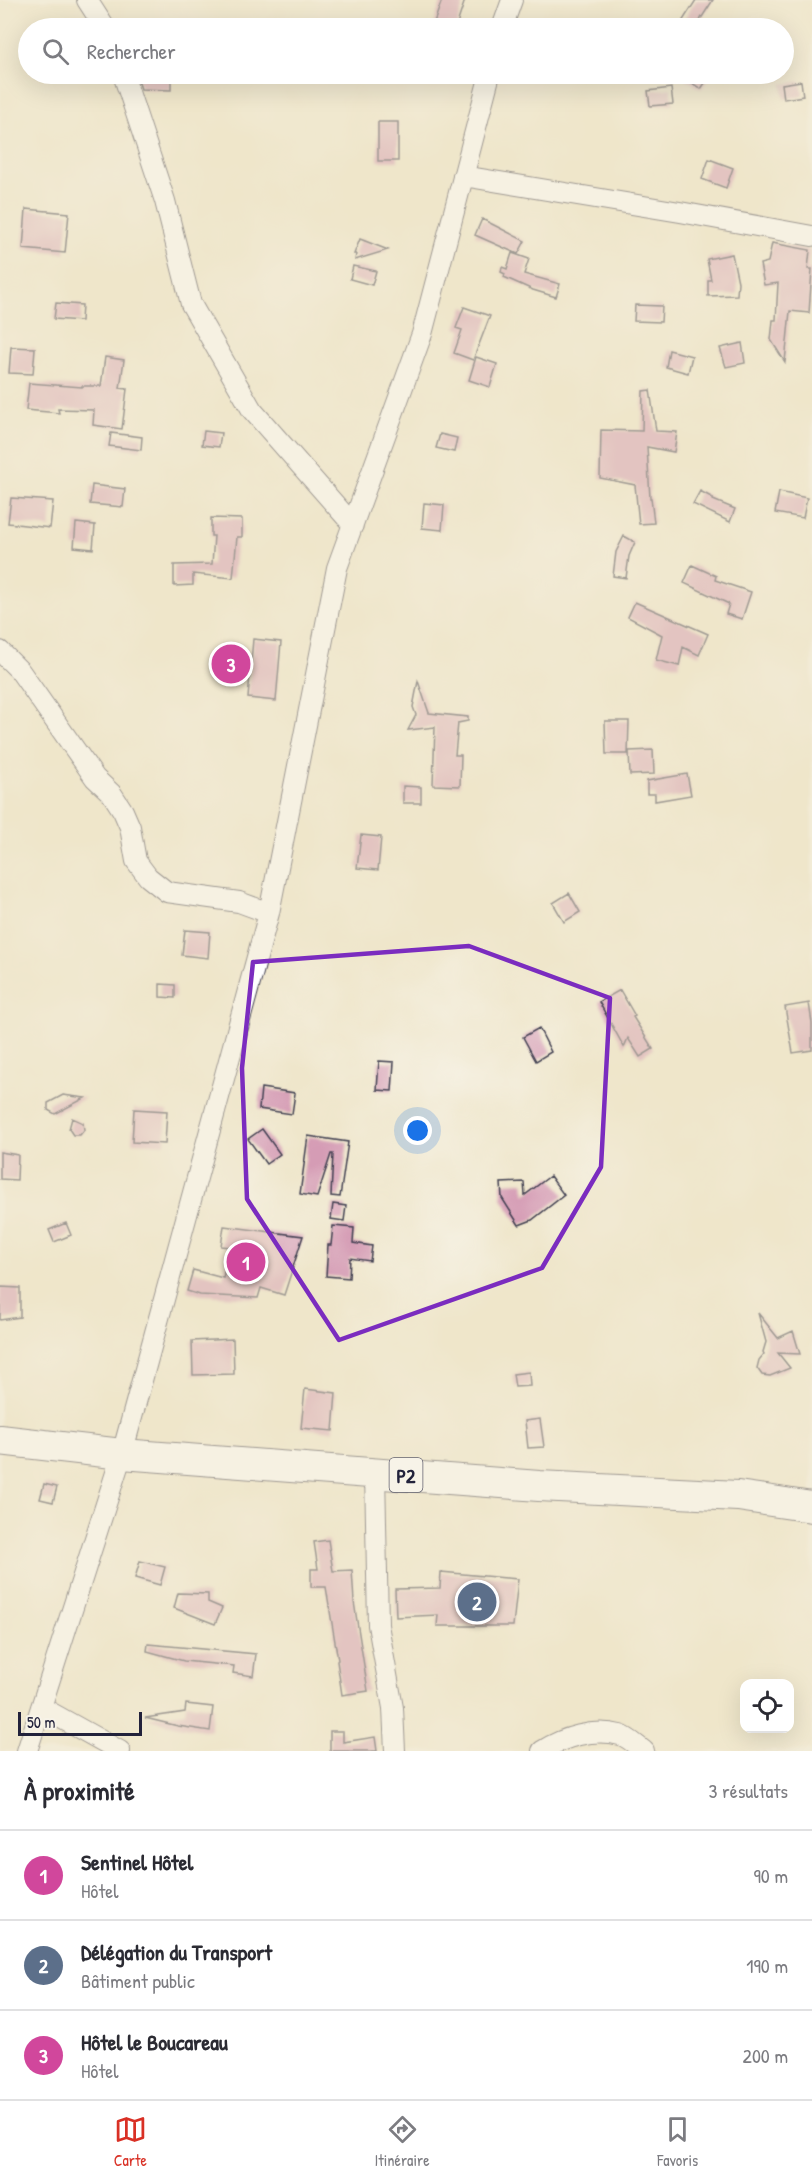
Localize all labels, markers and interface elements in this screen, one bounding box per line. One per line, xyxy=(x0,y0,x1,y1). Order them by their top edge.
search box xyxy=(18,18,794,84)
icon: search xyxy=(39,35,72,68)
text: Rechercher xyxy=(87,36,176,66)
pin: 3 xyxy=(212,642,250,686)
your location xyxy=(403,1116,432,1145)
pin: 1 xyxy=(226,1240,266,1284)
road number: P2 xyxy=(390,1458,422,1492)
pin: 2 xyxy=(458,1580,496,1624)
map controls xyxy=(740,1679,794,1733)
button: locate xyxy=(740,1679,794,1733)
scale bar xyxy=(18,1709,142,1736)
text: 50 m xyxy=(27,1711,56,1733)
text: À proximité xyxy=(24,1773,135,1808)
text: 3 résultats xyxy=(708,1777,788,1804)
text: Sentinel Hôtel xyxy=(81,1847,193,1877)
text: 1 xyxy=(40,1862,47,1889)
text: 90 m xyxy=(754,1862,788,1889)
text: Hôtel xyxy=(81,1877,119,1904)
text: Délégation du Transport xyxy=(81,1937,272,1967)
text: 2 xyxy=(39,1952,48,1979)
text: 190 m xyxy=(746,1952,788,1979)
text: Bâtiment public xyxy=(81,1967,195,1994)
text: Hôtel le Boucareau xyxy=(81,2027,228,2057)
text: 3 xyxy=(39,2042,48,2069)
text: 200 m xyxy=(743,2042,788,2069)
text: Hôtel xyxy=(81,2057,119,2084)
tab: Carte xyxy=(114,2113,147,2171)
tab: Itinéraire xyxy=(375,2113,430,2171)
tab: Favoris xyxy=(657,2113,698,2171)

